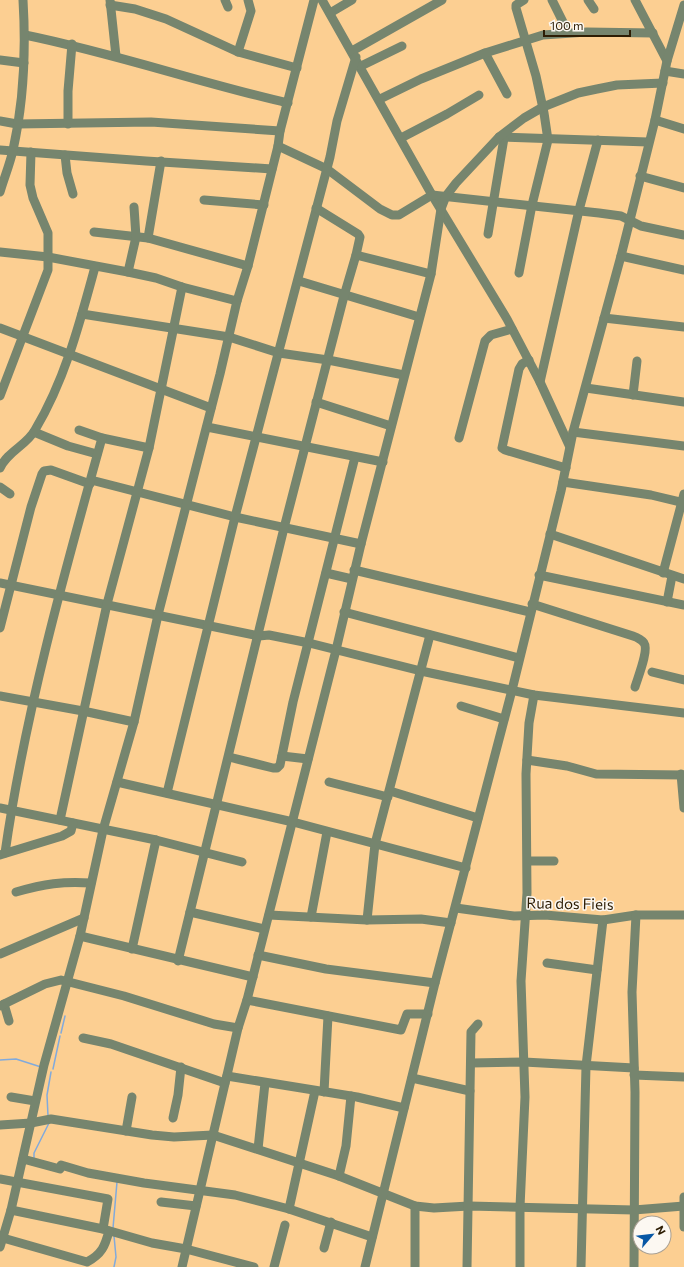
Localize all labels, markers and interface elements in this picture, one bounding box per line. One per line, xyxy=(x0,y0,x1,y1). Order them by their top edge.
scale bar xyxy=(544,12,630,38)
text: 100 m xyxy=(550,18,584,32)
street label: Rua dos Fieis xyxy=(526,893,614,913)
north arrow xyxy=(632,1215,672,1255)
text: N xyxy=(654,1223,669,1237)

